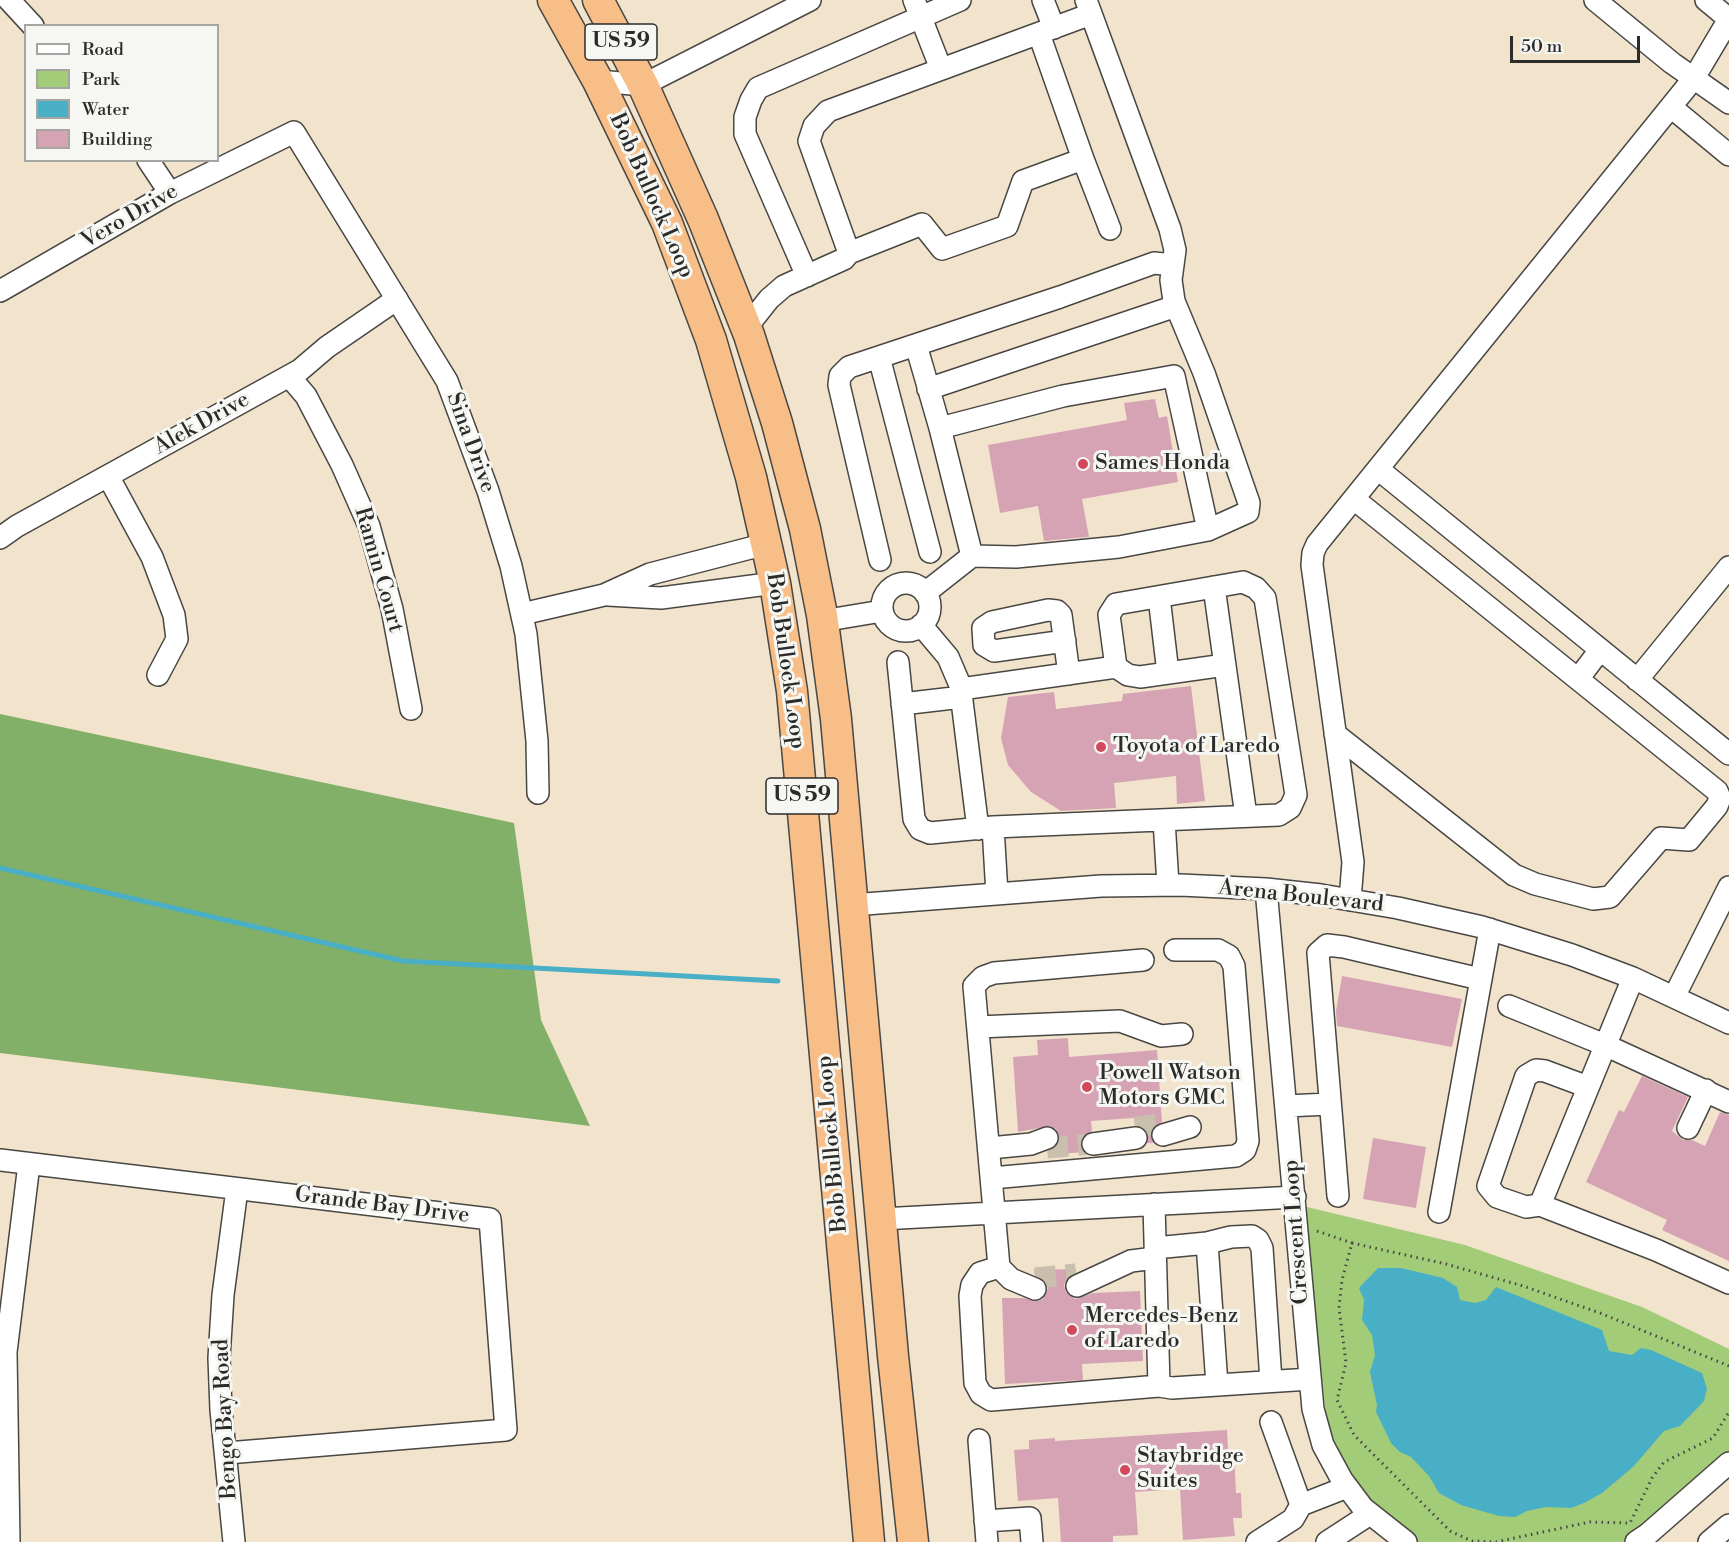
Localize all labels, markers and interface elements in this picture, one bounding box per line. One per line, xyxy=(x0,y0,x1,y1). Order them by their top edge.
legend xyxy=(24,24,219,162)
road number: US 59 xyxy=(585,24,657,60)
scale bar xyxy=(1513,24,1644,62)
text: 50 m xyxy=(1521,35,1562,58)
text: Road xyxy=(82,38,124,61)
text: Park xyxy=(82,68,119,91)
text: Water xyxy=(82,98,129,121)
street label: Bob Bullock Loop xyxy=(603,110,699,282)
text: Building xyxy=(82,128,152,151)
street label: Vero Drive xyxy=(77,179,183,255)
street label: Alek Drive xyxy=(150,387,254,461)
street label: Sina Drive xyxy=(440,389,500,497)
place label: Sames Honda xyxy=(1095,451,1230,477)
marker: Sames Honda xyxy=(1076,457,1090,471)
street label: Ramin Court xyxy=(348,504,408,636)
street label: Bob Bullock Loop xyxy=(760,571,810,751)
place label: Toyota of Laredo xyxy=(1113,734,1280,760)
marker: Toyota of Laredo xyxy=(1094,740,1108,754)
road number: US 59 xyxy=(766,778,838,814)
street label: Arena Boulevard xyxy=(1217,875,1385,919)
street label: Bob Bullock Loop xyxy=(812,1054,854,1234)
place label: Powell Watson Motors GMC xyxy=(1099,1061,1241,1112)
marker: Powell Watson Motors GMC xyxy=(1080,1080,1094,1094)
street label: Crescent Loop xyxy=(1279,1159,1315,1305)
street label: Grande Bay Drive xyxy=(293,1182,471,1230)
place label: Mercedes-Benz of Laredo xyxy=(1084,1304,1238,1356)
marker: Mercedes-Benz of Laredo xyxy=(1065,1323,1079,1337)
street label: Bengo Bay Road xyxy=(209,1338,243,1500)
place label: Staybridge Suites xyxy=(1137,1444,1244,1496)
marker: Staybridge Suites xyxy=(1118,1463,1132,1477)

